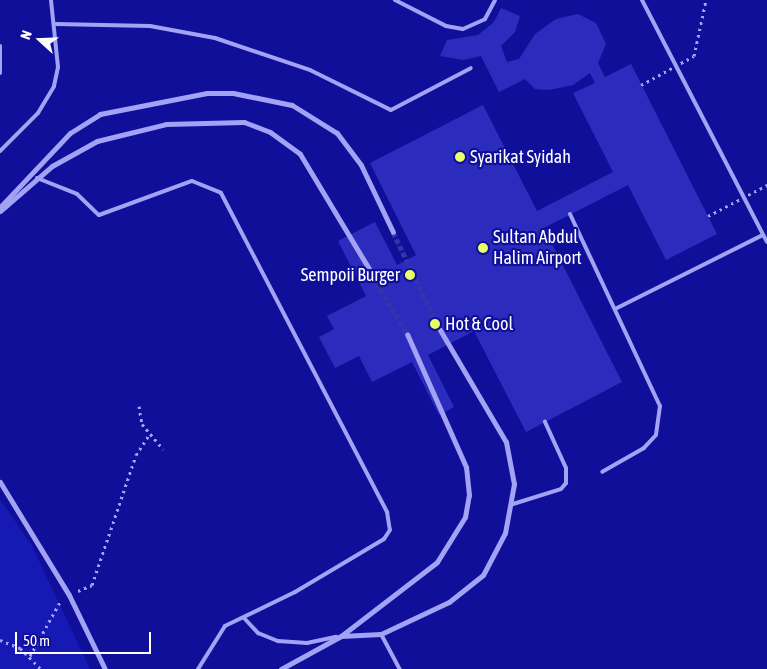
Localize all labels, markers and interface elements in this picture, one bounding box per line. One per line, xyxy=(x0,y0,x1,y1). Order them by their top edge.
north arrow xyxy=(15,15,65,65)
text: N xyxy=(17,28,35,41)
place label: Syarikat Syidah xyxy=(470,146,571,168)
marker: Syarikat Syidah xyxy=(454,151,466,163)
place label: Sultan Abdul Halim Airport xyxy=(493,227,582,270)
marker: Sultan Abdul Halim Airport xyxy=(477,242,489,254)
place label: Sempoii Burger xyxy=(301,264,400,286)
marker: Sempoii Burger xyxy=(404,269,416,281)
place label: Hot & Cool xyxy=(445,313,513,335)
marker: Hot & Cool xyxy=(429,318,441,330)
scale bar xyxy=(18,622,154,654)
text: 50 m xyxy=(23,632,50,649)

